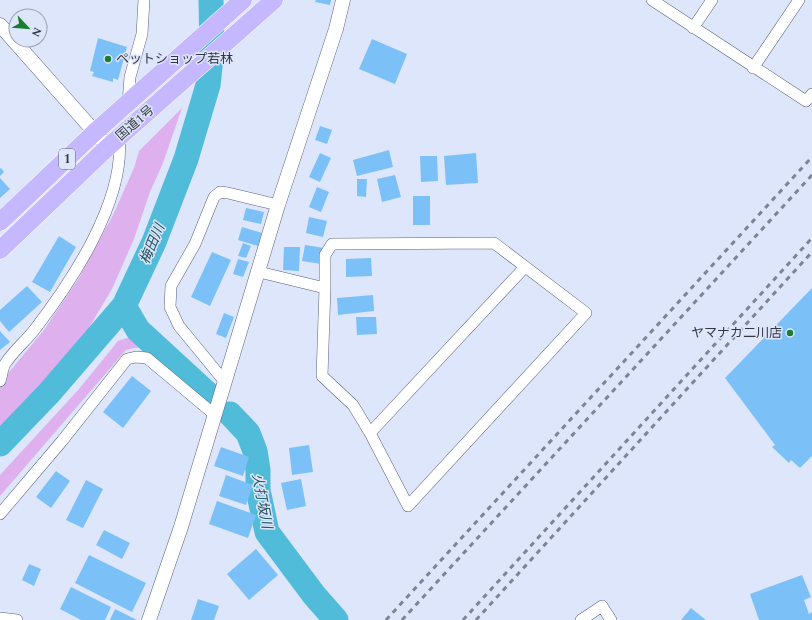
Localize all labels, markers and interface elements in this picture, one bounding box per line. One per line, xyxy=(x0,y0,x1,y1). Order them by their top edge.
north arrow xyxy=(8,8,48,48)
text: N xyxy=(27,24,46,40)
place label: ペットショップ若林 xyxy=(116,49,233,69)
marker: ペットショップ若林 xyxy=(103,54,113,64)
street label: 国道1号 xyxy=(111,101,159,145)
road number: 1 xyxy=(59,149,75,169)
water label: 梅田川 xyxy=(134,219,171,267)
place label: ヤマナカ二川店 xyxy=(691,323,782,343)
marker: ヤマナカ二川店 xyxy=(785,328,795,338)
water label: 火打坂川 xyxy=(246,472,278,532)

